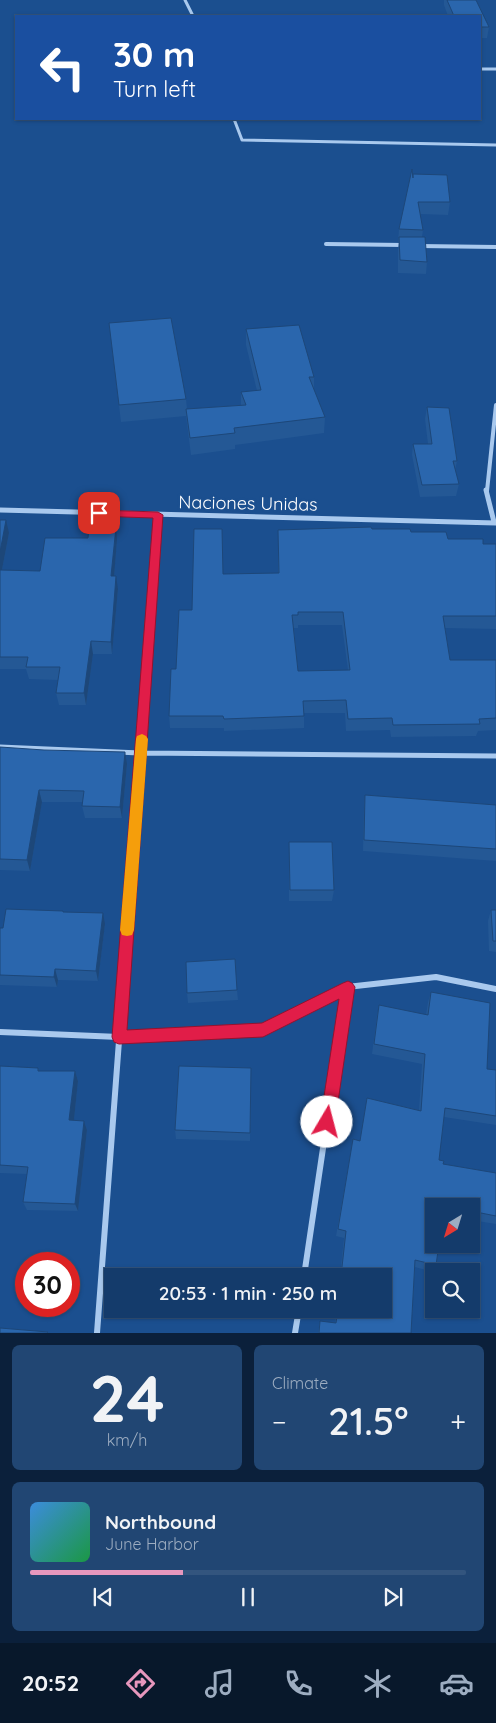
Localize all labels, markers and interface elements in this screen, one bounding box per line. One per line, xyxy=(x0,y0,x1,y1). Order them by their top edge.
text: 30 m xyxy=(113,32,195,76)
icon: left xyxy=(30,35,95,100)
text: Turn left xyxy=(113,75,196,103)
street label: Naciones Unidas xyxy=(178,490,318,516)
pin xyxy=(78,492,120,534)
icon: arrive xyxy=(85,499,113,527)
position arrow xyxy=(300,1095,352,1147)
north arrow xyxy=(425,1198,480,1252)
map controls xyxy=(425,1198,480,1318)
speed limit sign: 30 xyxy=(15,1252,80,1317)
button: search xyxy=(425,1263,480,1318)
text: 20:53 · 1 min · 250 m xyxy=(159,1281,337,1305)
text: 24 xyxy=(89,1357,165,1438)
text: Climate xyxy=(272,1373,328,1393)
text: 21.5° xyxy=(328,1397,409,1445)
text: − xyxy=(272,1404,287,1439)
text: + xyxy=(450,1404,466,1439)
text: km/h xyxy=(107,1430,147,1450)
text: Northbound xyxy=(105,1510,216,1534)
text: June Harbor xyxy=(105,1534,199,1554)
icon: previous xyxy=(89,1583,117,1611)
icon: pause xyxy=(234,1583,262,1611)
icon: next xyxy=(379,1583,407,1611)
icon: directions xyxy=(123,1666,158,1701)
icon: music xyxy=(202,1666,237,1701)
icon: phone xyxy=(281,1666,316,1701)
icon: climate xyxy=(360,1666,395,1701)
icon: car xyxy=(439,1666,474,1701)
text: 20:52 xyxy=(22,1669,79,1697)

